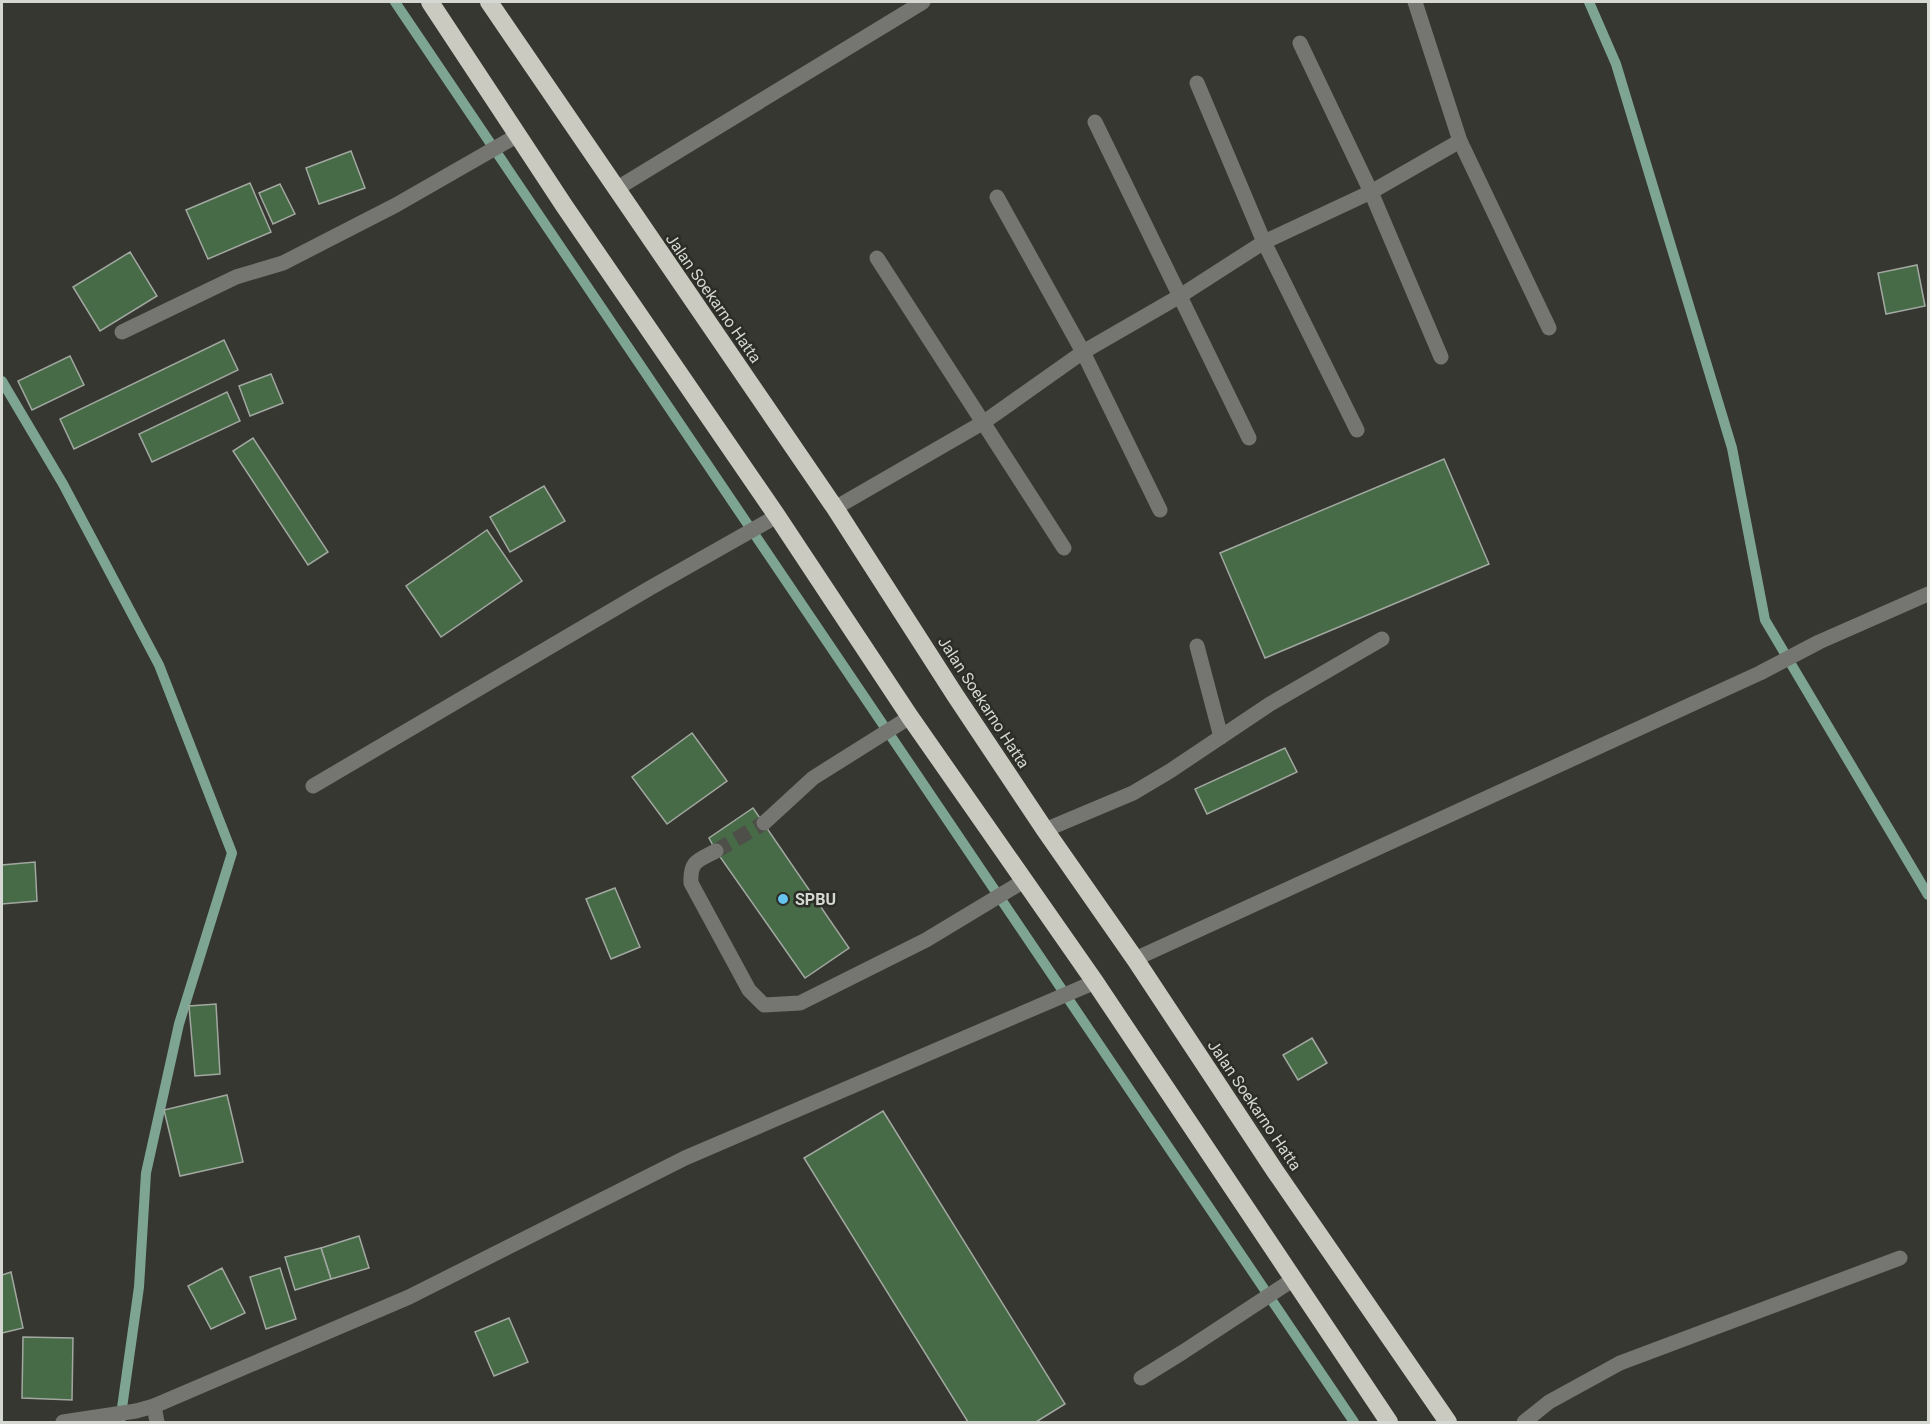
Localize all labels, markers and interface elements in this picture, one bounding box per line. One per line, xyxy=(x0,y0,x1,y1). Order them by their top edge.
street label: Jalan Soekarno Hatta xyxy=(662,230,765,367)
street label: Jalan Soekarno Hatta xyxy=(934,633,1033,772)
place label: SPBU xyxy=(795,890,836,909)
marker: SPBU xyxy=(776,892,790,906)
street label: Jalan Soekarno Hatta xyxy=(1204,1036,1305,1174)

